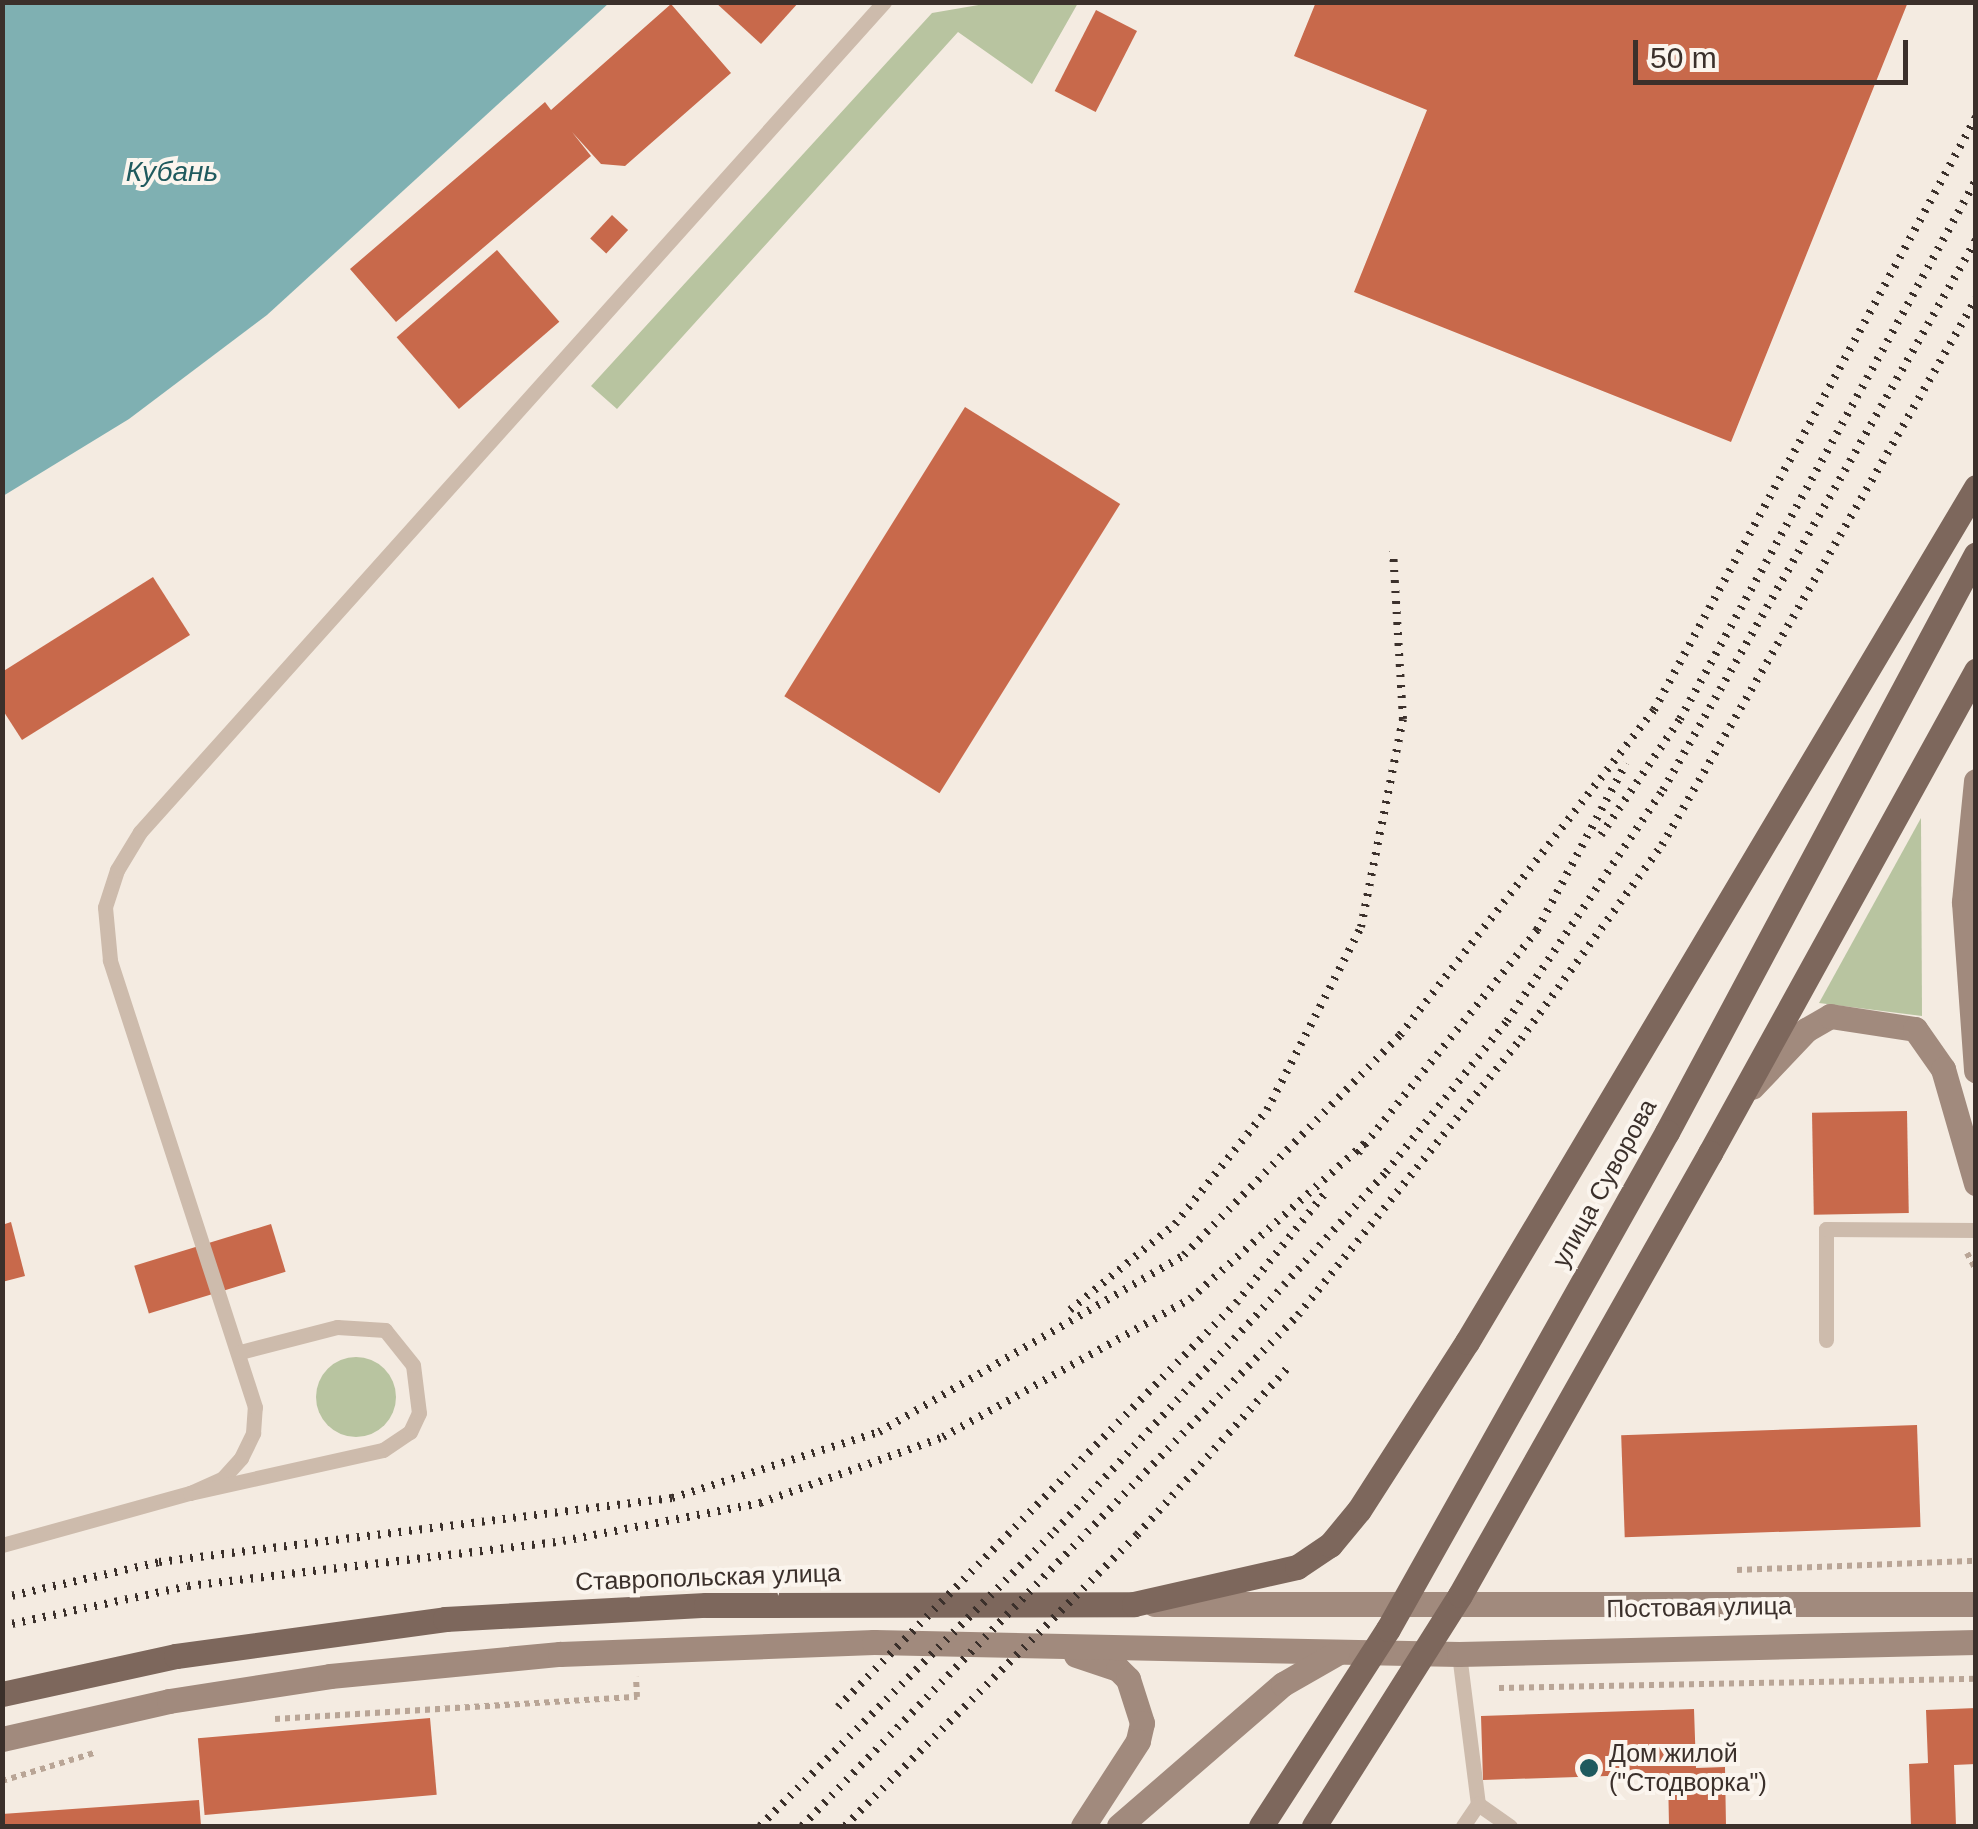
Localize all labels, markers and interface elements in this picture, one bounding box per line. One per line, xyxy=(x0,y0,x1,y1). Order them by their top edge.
scale bar xyxy=(1638,20,1913,82)
text: 50 m xyxy=(1650,41,1717,74)
water label: Кубань xyxy=(126,155,218,189)
street label: улица Суворова xyxy=(1545,1094,1663,1272)
street label: Ставропольская улица xyxy=(575,1557,841,1597)
street label: Постовая улица xyxy=(1606,1590,1792,1624)
place label: Дом жилой ("Стодворка") xyxy=(1609,1739,1767,1798)
marker: Дом жилой ("Стодворка") xyxy=(1578,1757,1600,1779)

